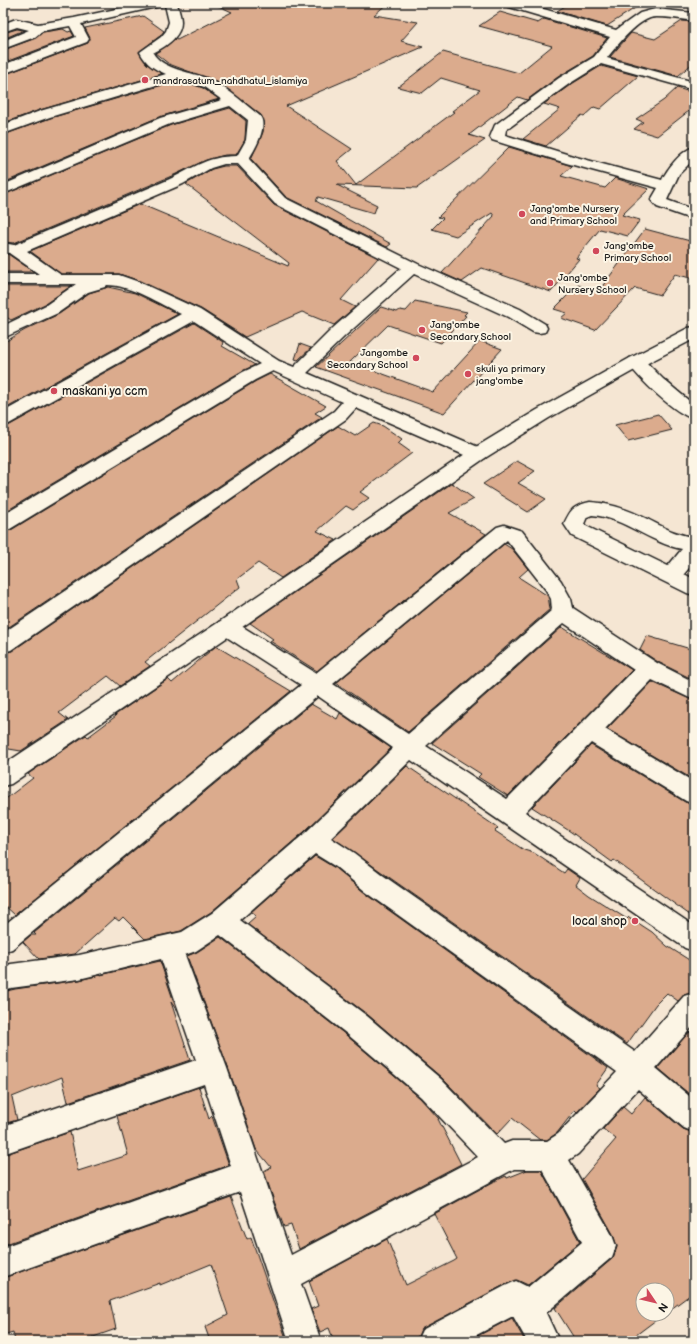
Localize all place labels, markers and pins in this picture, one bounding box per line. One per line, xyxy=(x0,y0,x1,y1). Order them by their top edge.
marker: mandrasatum_nahdhatul_islamiya xyxy=(140,75,150,85)
place label: mandrasatum_nahdhatul_islamiya xyxy=(153,75,308,87)
place label: Jang'ombe Nursery and Primary School xyxy=(530,203,619,227)
marker: Jang'ombe Nursery and Primary School xyxy=(517,209,527,219)
place label: Jang'ombe Primary School xyxy=(604,240,671,264)
marker: Jang'ombe Primary School xyxy=(591,246,601,256)
place label: Jang'ombe Nursery School xyxy=(558,272,627,296)
marker: Jang'ombe Nursery School xyxy=(545,278,555,288)
place label: Jang'ombe Secondary School xyxy=(430,319,511,343)
marker: Jang'ombe Secondary School xyxy=(417,325,427,335)
place label: Jangombe Secondary School xyxy=(327,347,408,371)
marker: Jangombe Secondary School xyxy=(411,353,421,363)
place label: skuli ya primary jang'ombe xyxy=(475,363,546,387)
marker: skuli ya primary jang'ombe xyxy=(463,369,473,379)
place label: maskani ya ccm xyxy=(62,384,147,399)
marker: maskani ya ccm xyxy=(49,386,59,396)
place label: local shop xyxy=(572,914,627,929)
marker: local shop xyxy=(630,916,640,926)

